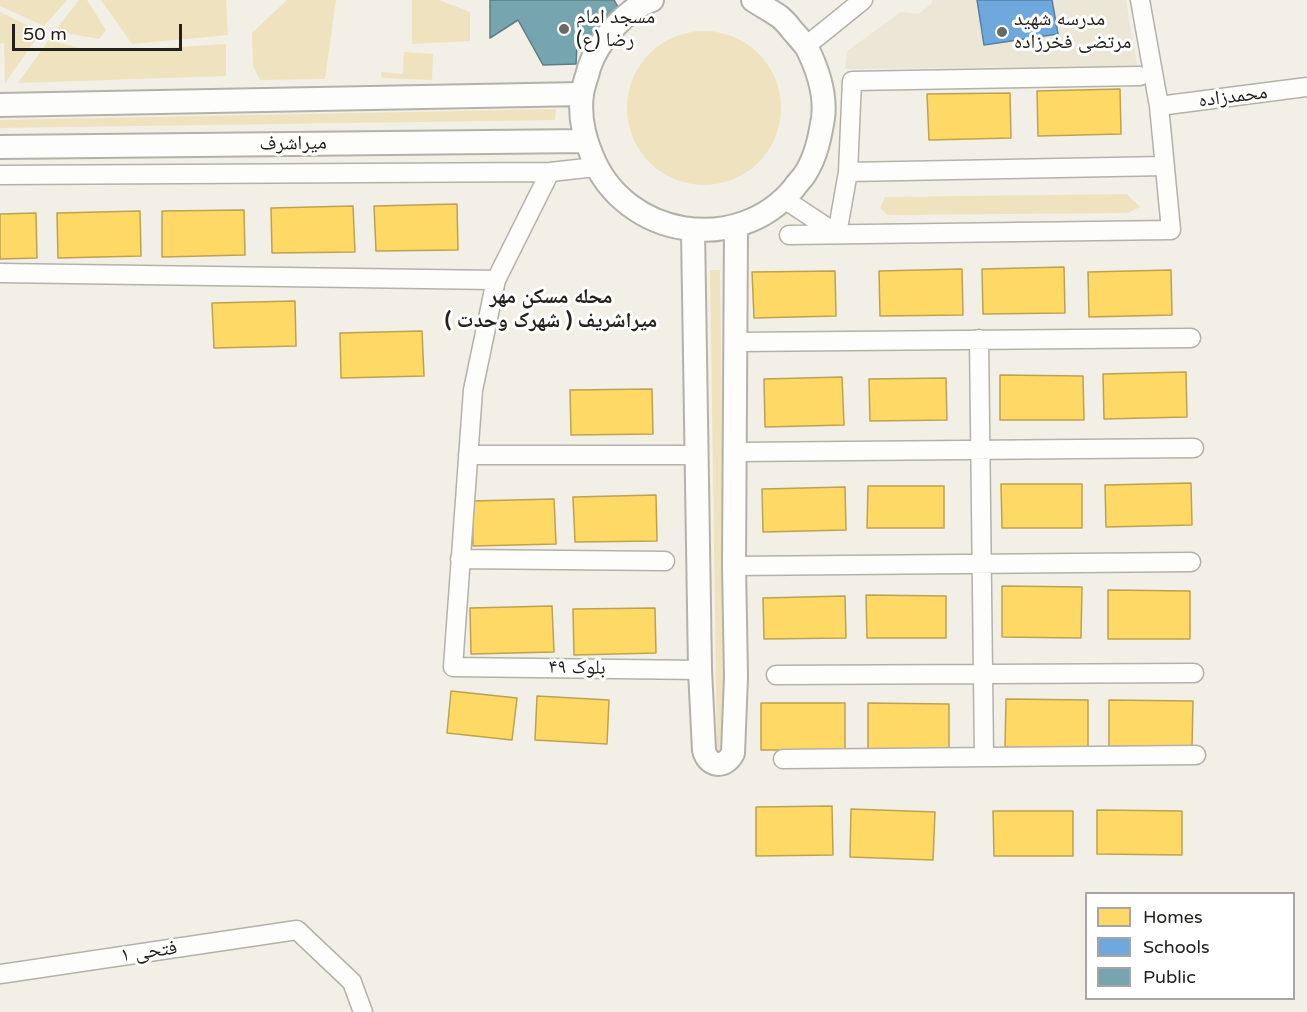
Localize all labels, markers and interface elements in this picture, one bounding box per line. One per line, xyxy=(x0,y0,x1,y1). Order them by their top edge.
place label: مسجد امام رضا (ع) xyxy=(576,6,655,53)
place label: مدرسه شهید مرتضی فخرزاده xyxy=(1014,8,1131,55)
scale bar xyxy=(15,12,184,50)
marker: مسجد امام رضا (ع) xyxy=(557,22,571,36)
text: 50 m xyxy=(23,23,67,45)
marker: مدرسه شهید مرتضی فخرزاده xyxy=(995,25,1009,39)
street label: محمدزاده xyxy=(1197,81,1269,113)
street label: میراشرف xyxy=(259,131,327,157)
district label: محله مسکن مهر میراشریف ( شهرک وحدت ) xyxy=(445,284,657,334)
street label: بلوک ۴۹ xyxy=(548,656,606,680)
legend xyxy=(1085,892,1295,1000)
text: Homes xyxy=(1143,906,1203,928)
street label: فتحی ۱ xyxy=(119,936,179,968)
text: Schools xyxy=(1143,936,1210,958)
text: Public xyxy=(1143,966,1196,988)

